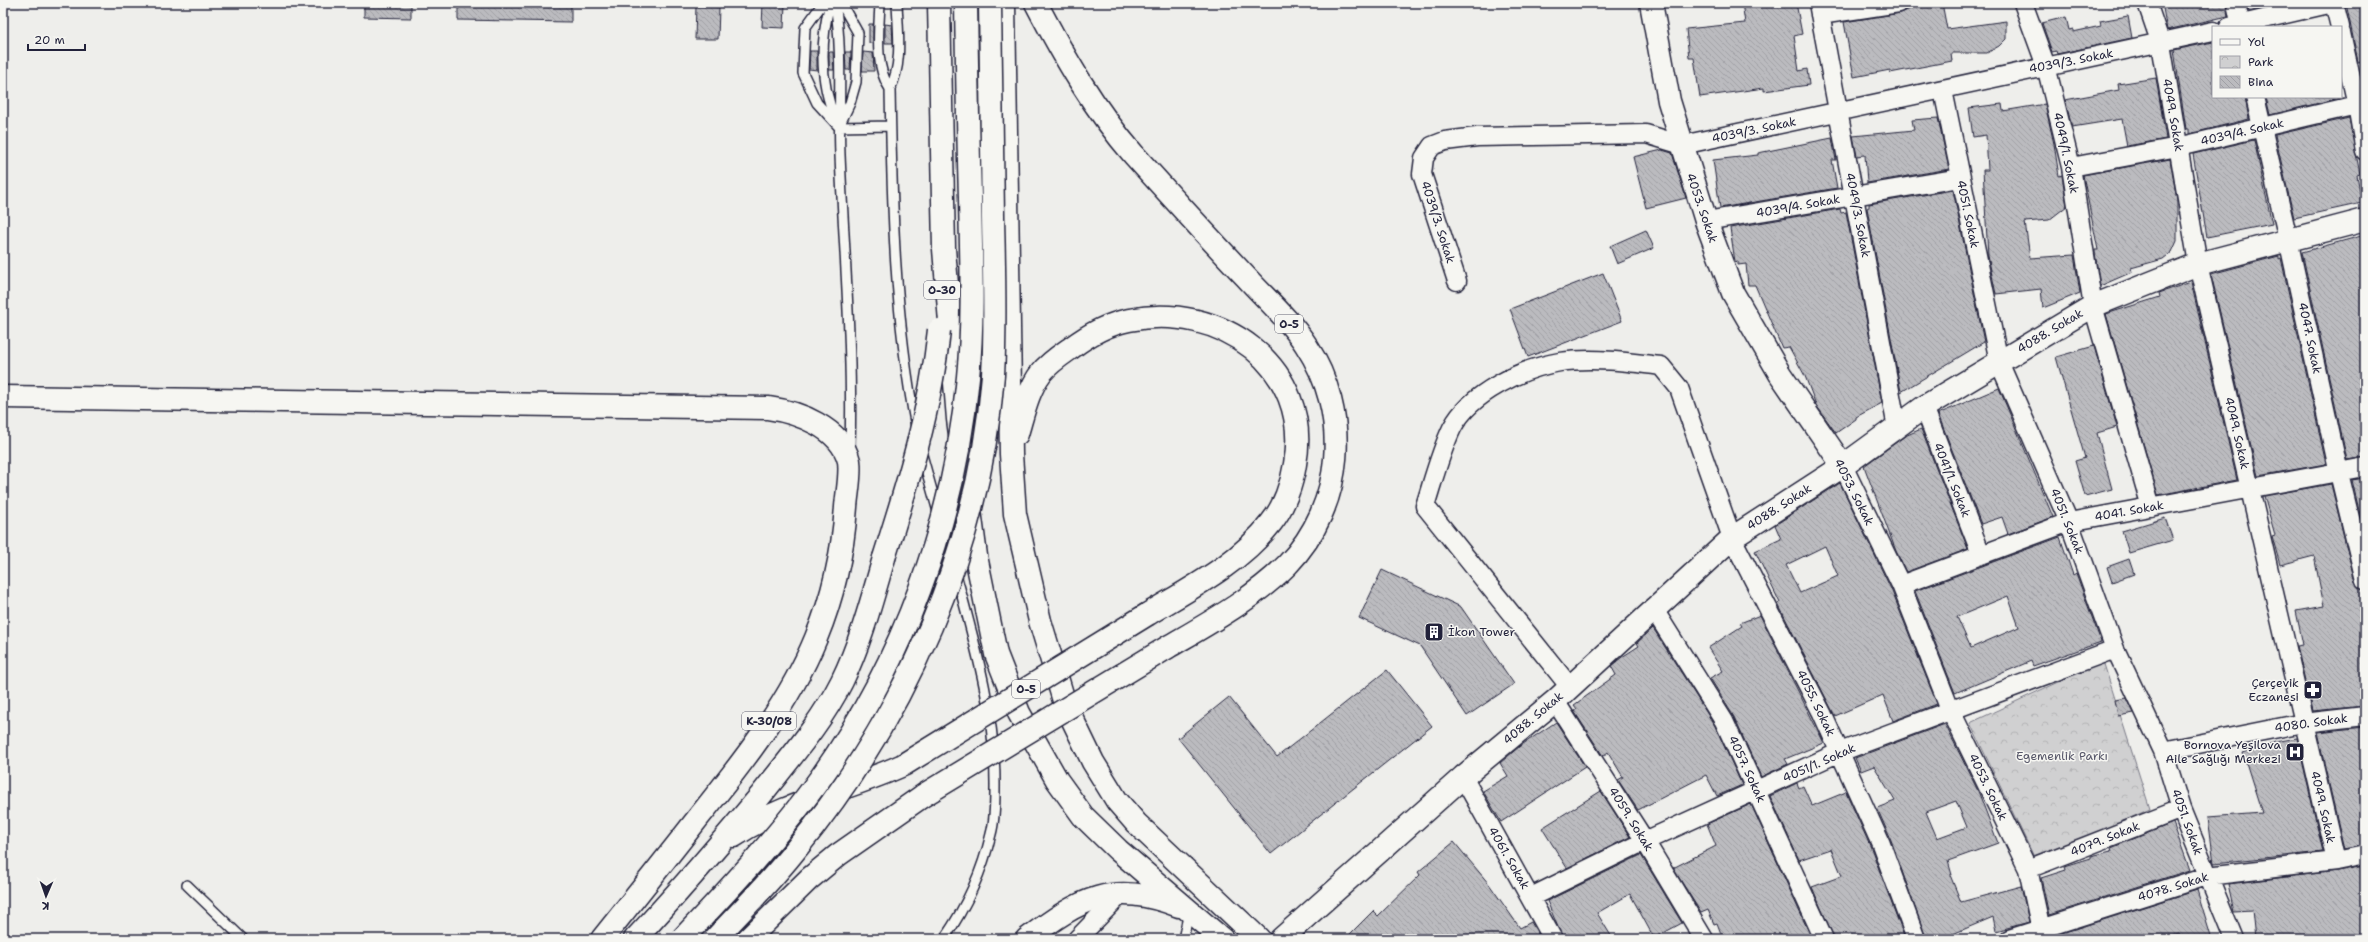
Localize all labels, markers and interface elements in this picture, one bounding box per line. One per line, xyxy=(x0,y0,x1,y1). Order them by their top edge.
scale bar xyxy=(28,26,85,52)
legend xyxy=(2212,26,2342,98)
text: 20 m xyxy=(34,32,65,48)
text: Yol xyxy=(2248,34,2265,50)
street label: 4039/3. Sokak xyxy=(2027,45,2115,77)
text: Park xyxy=(2248,54,2274,70)
text: Bina xyxy=(2248,74,2274,90)
street label: 4049. Sokak xyxy=(2159,77,2187,153)
street label: 4049/1. Sokak xyxy=(2050,111,2082,195)
street label: 4039/3. Sokak xyxy=(1710,113,1798,147)
street label: 4039/4. Sokak xyxy=(2199,115,2285,149)
street label: 4053. Sokak xyxy=(1683,171,1721,245)
street label: 4049/3. Sokak xyxy=(1842,171,1874,259)
street label: 4051. Sokak xyxy=(1953,178,1983,250)
street label: 4039/3. Sokak xyxy=(1417,179,1459,265)
street label: 4039/4. Sokak xyxy=(1755,191,1841,221)
road number: O-30 xyxy=(924,281,960,299)
street label: 4047. Sokak xyxy=(2295,301,2325,375)
street label: 4088. Sokak xyxy=(2014,305,2086,357)
road number: O-5 xyxy=(1275,315,1303,333)
street label: 4049. Sokak xyxy=(2221,395,2253,471)
street label: 4041/1. Sokak xyxy=(1930,440,1974,520)
street label: 4053. Sokak xyxy=(1830,456,1878,528)
street label: 4088. Sokak xyxy=(1744,480,1815,534)
street label: 4051. Sokak xyxy=(2047,486,2087,556)
street label: 4041. Sokak xyxy=(2093,497,2165,525)
building icon: İkon Tower xyxy=(1423,621,1445,643)
place label: İkon Tower xyxy=(1448,624,1515,640)
street label: 4055. Sokak xyxy=(1793,667,1839,739)
place label: Çerçevik Eczanesi xyxy=(2249,675,2299,705)
pharmacy icon: Çerçevik Eczanesi xyxy=(2302,679,2324,701)
road number: O-5 xyxy=(1012,680,1040,698)
street label: 4088. Sokak xyxy=(1499,688,1567,748)
street label: 4080. Sokak xyxy=(2273,710,2349,736)
road number: K-30/08 xyxy=(742,712,796,730)
street label: 4057. Sokak xyxy=(1725,733,1770,805)
place label: Bornova Yeşilova Aile Sağlığı Merkezi xyxy=(2165,737,2282,767)
street label: 4051/1. Sokak xyxy=(1780,740,1858,786)
hospital icon: Bornova Yeşilova Aile Sağlığı Merkezi xyxy=(2284,741,2306,763)
park label: Egemenlik Parkı xyxy=(2016,748,2108,764)
street label: 4053. Sokak xyxy=(1965,751,2011,823)
street label: 4049. Sokak xyxy=(2307,769,2339,845)
street label: 4059. Sokak xyxy=(1605,784,1657,854)
street label: 4051. Sokak xyxy=(2168,787,2206,857)
street label: 4079. Sokak xyxy=(2068,818,2142,860)
street label: 4061. Sokak xyxy=(1485,824,1533,892)
street label: 4078. Sokak xyxy=(2136,869,2211,905)
north arrow xyxy=(26,876,66,916)
text: K xyxy=(41,898,50,913)

